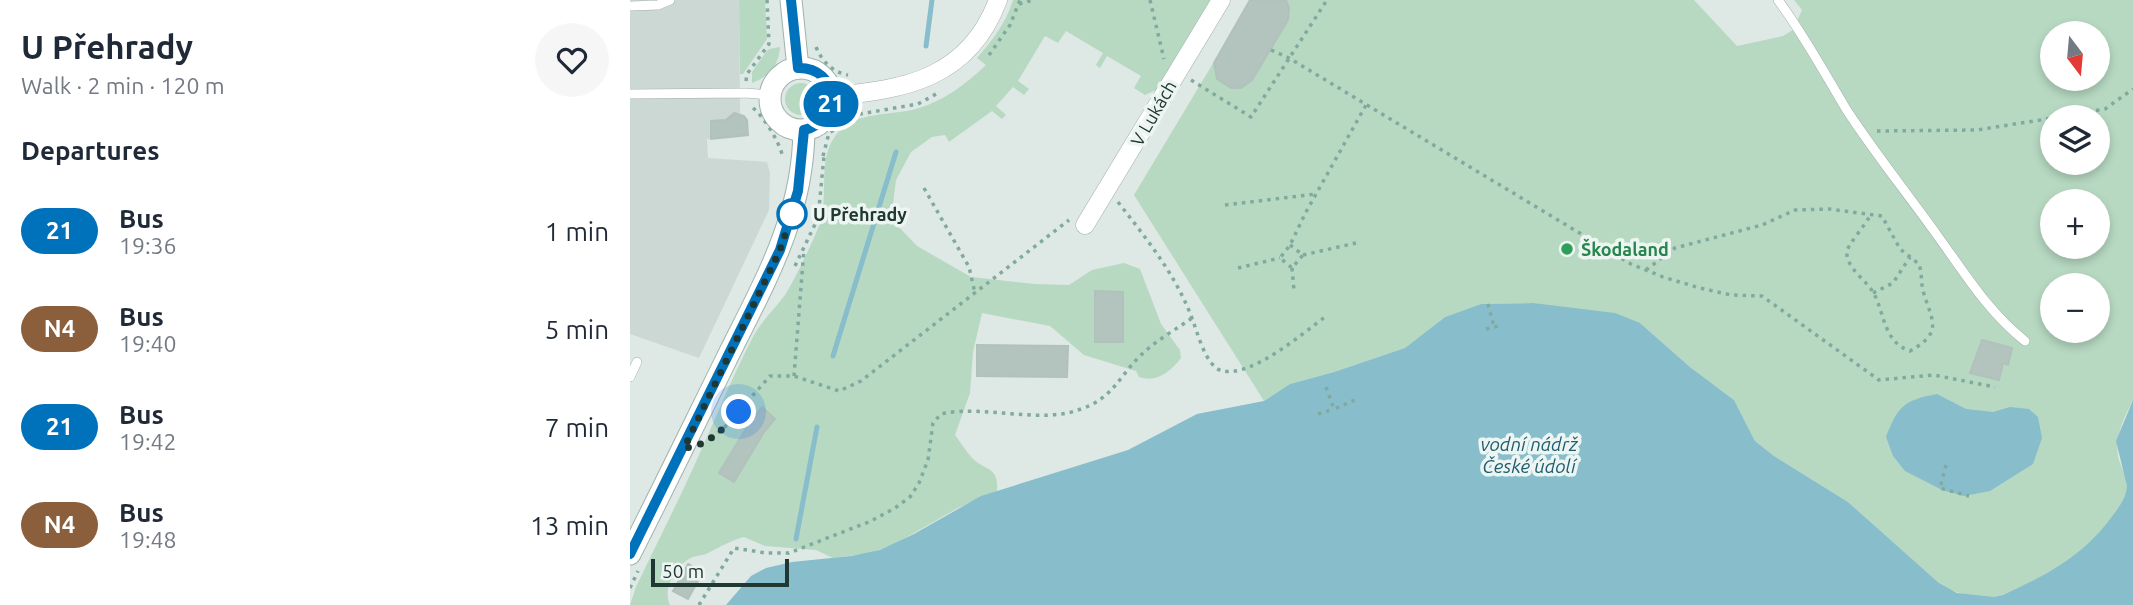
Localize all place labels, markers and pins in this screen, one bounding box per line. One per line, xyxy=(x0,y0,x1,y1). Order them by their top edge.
marker: U Přehrady xyxy=(777,199,807,229)
place label: U Přehrady xyxy=(813,204,907,224)
place label: Škodaland xyxy=(1581,238,1669,259)
marker: Škodaland xyxy=(1559,241,1575,257)

